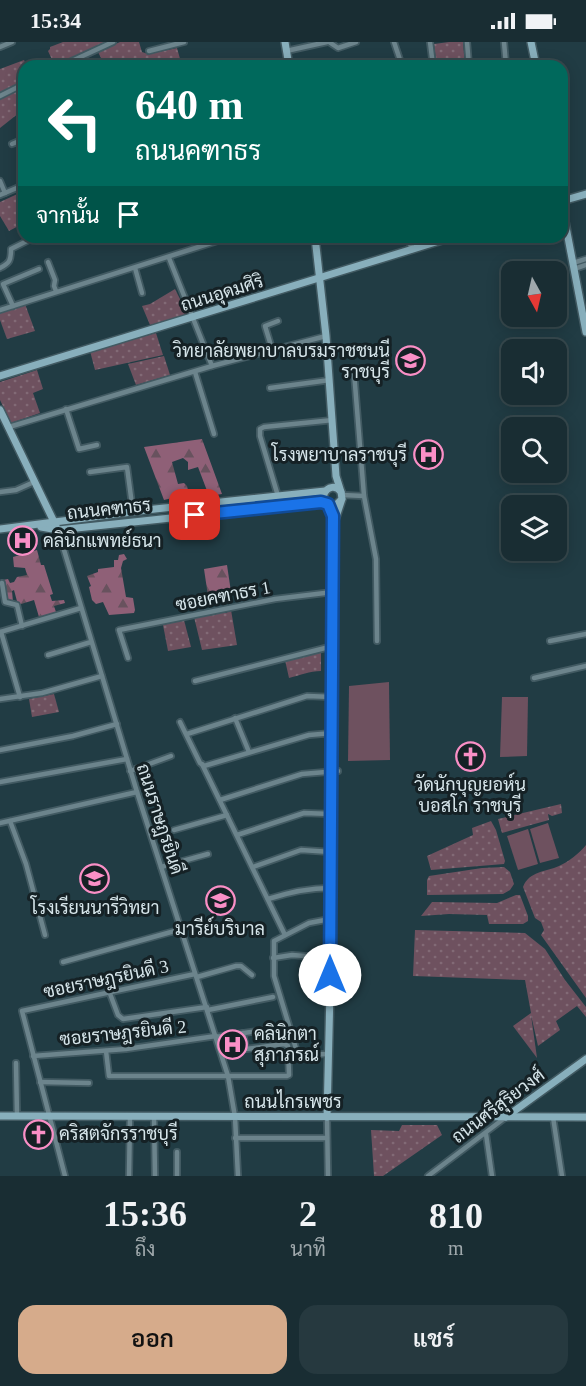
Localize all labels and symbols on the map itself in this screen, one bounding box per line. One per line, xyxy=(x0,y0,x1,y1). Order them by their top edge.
north arrow xyxy=(501,261,567,327)
street label: ถนนอุดมศิริ xyxy=(178,270,267,317)
place label: วิทยาลัยพยาบาลบรมราชชนนี ราชบุรี xyxy=(172,338,390,384)
school or university icon: วิทยาลัยพยาบาลบรมราชชนนี ราชบุรี xyxy=(395,345,427,377)
hospital icon: โรงพยาบาลราชบุรี xyxy=(412,439,444,471)
place label: โรงพยาบาลราชบุรี xyxy=(271,442,407,467)
pin xyxy=(169,489,220,540)
street label: ถนนคฑาธร xyxy=(66,495,152,523)
hospital icon: คลินิกแพทย์ธนา xyxy=(6,525,38,557)
place label: คลินิกแพทย์ธนา xyxy=(43,528,162,551)
street label: ซอยคฑาธร 1 xyxy=(174,577,272,615)
church icon: วัดนักบุญยอห์น บอสโก ราชบุรี xyxy=(454,740,486,772)
street label: ถนนราษฎรยินดี xyxy=(131,760,190,877)
place label: วัดนักบุญยอห์น บอสโก ราชบุรี xyxy=(414,772,526,818)
school or university icon: โรงเรียนนารีวิทยา xyxy=(79,863,111,895)
school or university icon: มารีย์บริบาล xyxy=(204,884,236,916)
place label: โรงเรียนนารีวิทยา xyxy=(30,895,159,918)
place label: มารีย์บริบาล xyxy=(175,916,265,939)
position arrow xyxy=(298,943,362,1007)
street label: ซอยราษฎรยินดี 3 xyxy=(41,953,171,1004)
street label: ซอยราษฎรยินดี 2 xyxy=(58,1013,188,1052)
place label: คลินิกตา สุภาภรณ์ xyxy=(254,1023,319,1067)
hospital icon: คลินิกตา สุภาภรณ์ xyxy=(217,1028,249,1060)
street label: ถนนศรีสุริยวงศ์ xyxy=(446,1062,549,1149)
street label: ถนนไกรเพชร xyxy=(244,1089,342,1112)
church icon: คริสตจักรราชบุรี xyxy=(22,1118,54,1150)
place label: คริสตจักรราชบุรี xyxy=(59,1121,178,1146)

